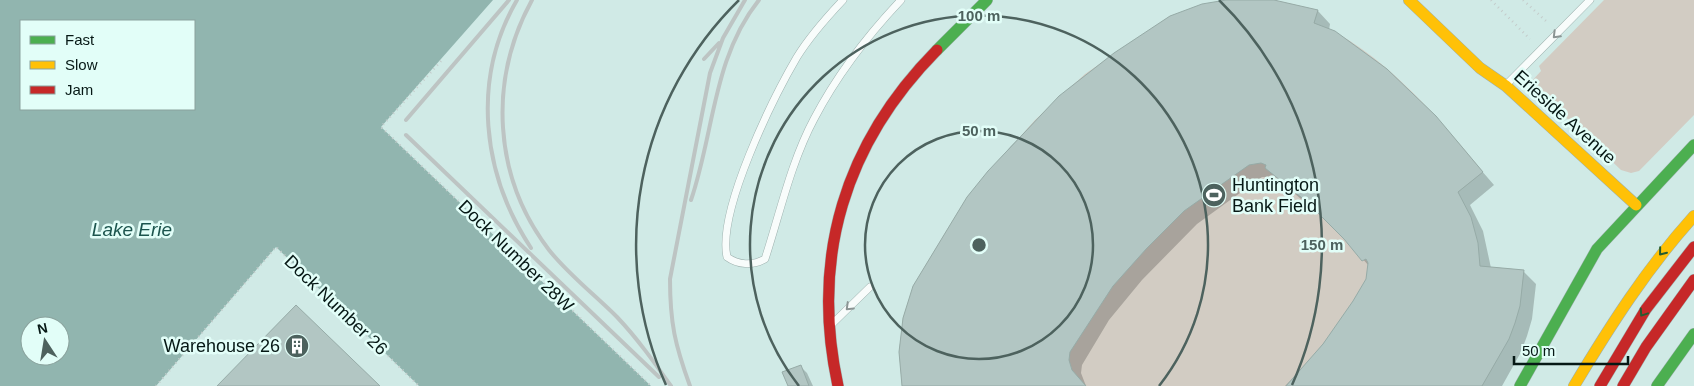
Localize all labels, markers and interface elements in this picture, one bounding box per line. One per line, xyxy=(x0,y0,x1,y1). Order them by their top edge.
text: 100 m xyxy=(958,7,1000,24)
legend xyxy=(20,20,195,110)
one-way arrow xyxy=(1553,29,1562,38)
text: Fast xyxy=(65,31,95,48)
text: Slow xyxy=(65,56,98,73)
street label: Erieside Avenue xyxy=(1510,66,1620,168)
text: Jam xyxy=(65,81,93,98)
text: 50 m xyxy=(962,122,996,139)
place label: Huntington Bank Field xyxy=(1232,175,1319,216)
sports icon: Huntington Bank Field xyxy=(1201,182,1227,208)
street label: Dock Number 28W xyxy=(454,196,578,316)
water label: Lake Erie xyxy=(92,219,172,240)
centre of rings xyxy=(970,236,988,254)
text: 150 m xyxy=(1301,236,1343,253)
one-way arrow xyxy=(1658,247,1667,256)
street label: Dock Number 26 xyxy=(280,251,392,359)
one-way arrow xyxy=(846,301,855,310)
one-way arrow xyxy=(1640,308,1650,317)
north arrow xyxy=(20,316,70,366)
text: N xyxy=(36,319,49,337)
building icon: Warehouse 26 xyxy=(284,333,310,359)
scale bar xyxy=(1514,334,1628,366)
place label: Warehouse 26 xyxy=(164,336,280,356)
text: 50 m xyxy=(1522,342,1555,359)

